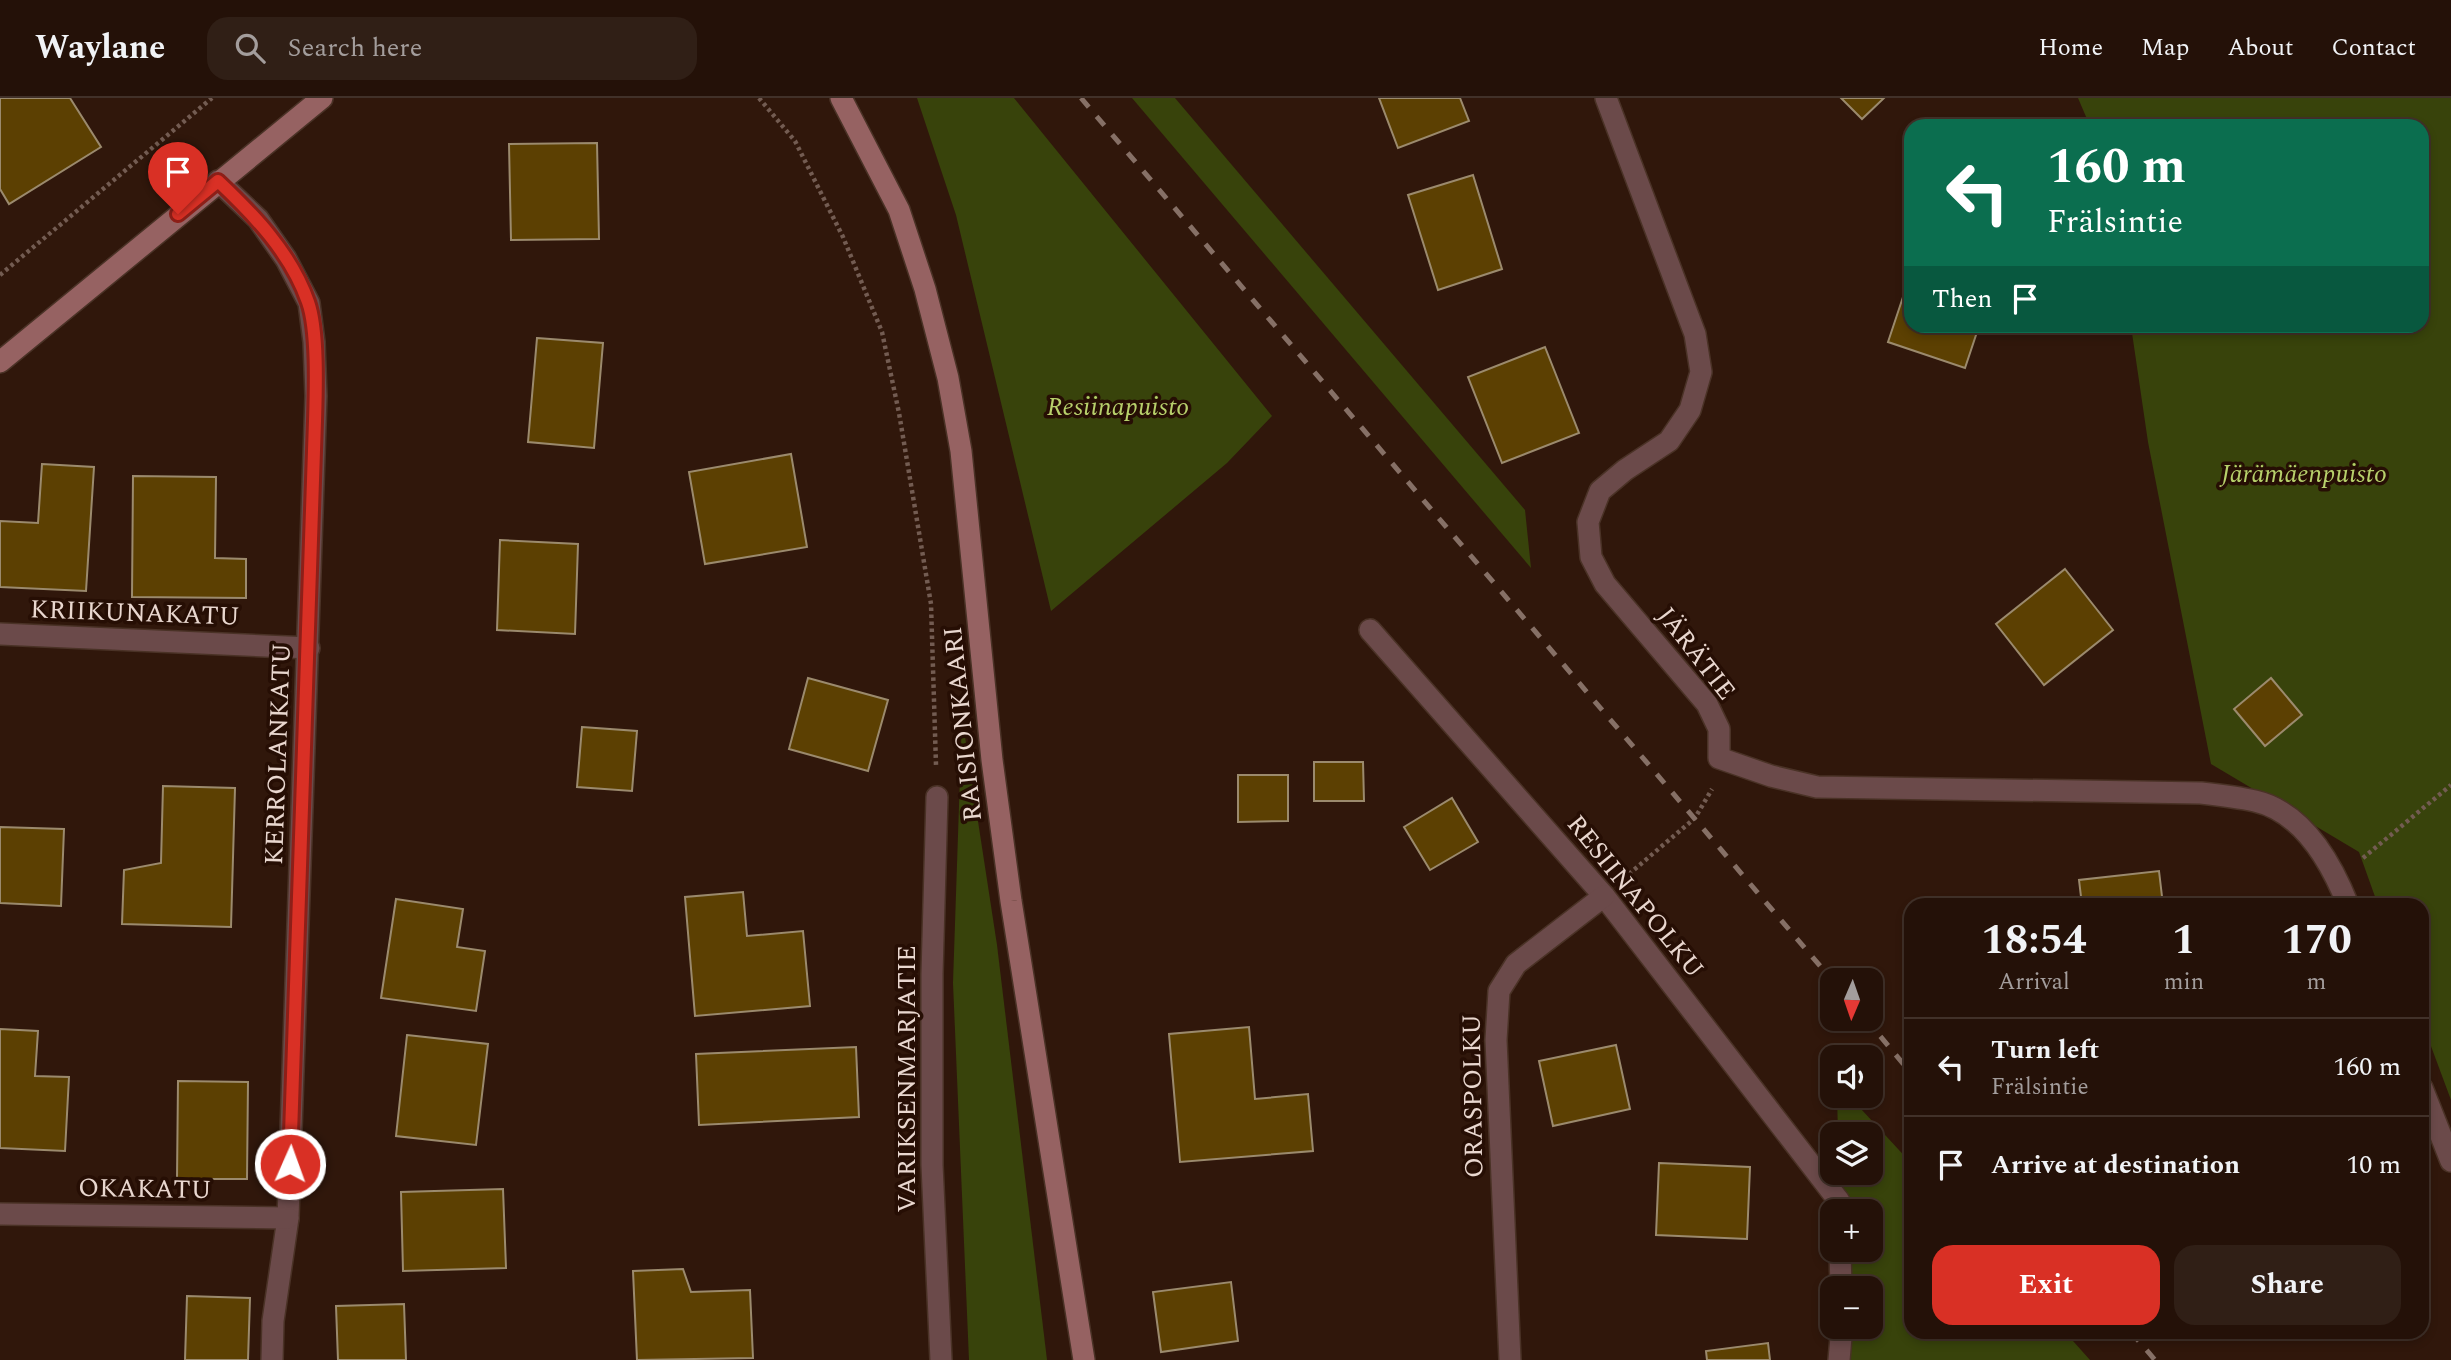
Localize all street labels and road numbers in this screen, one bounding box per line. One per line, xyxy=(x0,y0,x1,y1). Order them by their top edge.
street label: KRIIKUNAKATU xyxy=(29,589,240,637)
street label: JÄRÄTIE xyxy=(1647,598,1746,709)
street label: RAISIONKAARI xyxy=(933,624,993,823)
street label: KERROLANKATU xyxy=(254,642,302,866)
street label: RESIINAPOLKU xyxy=(1557,806,1714,987)
street label: VARIKSENMARJATIE xyxy=(887,945,927,1213)
street label: ORASPOLKU xyxy=(1452,1014,1494,1178)
street label: OKAKATU xyxy=(78,1168,212,1210)

